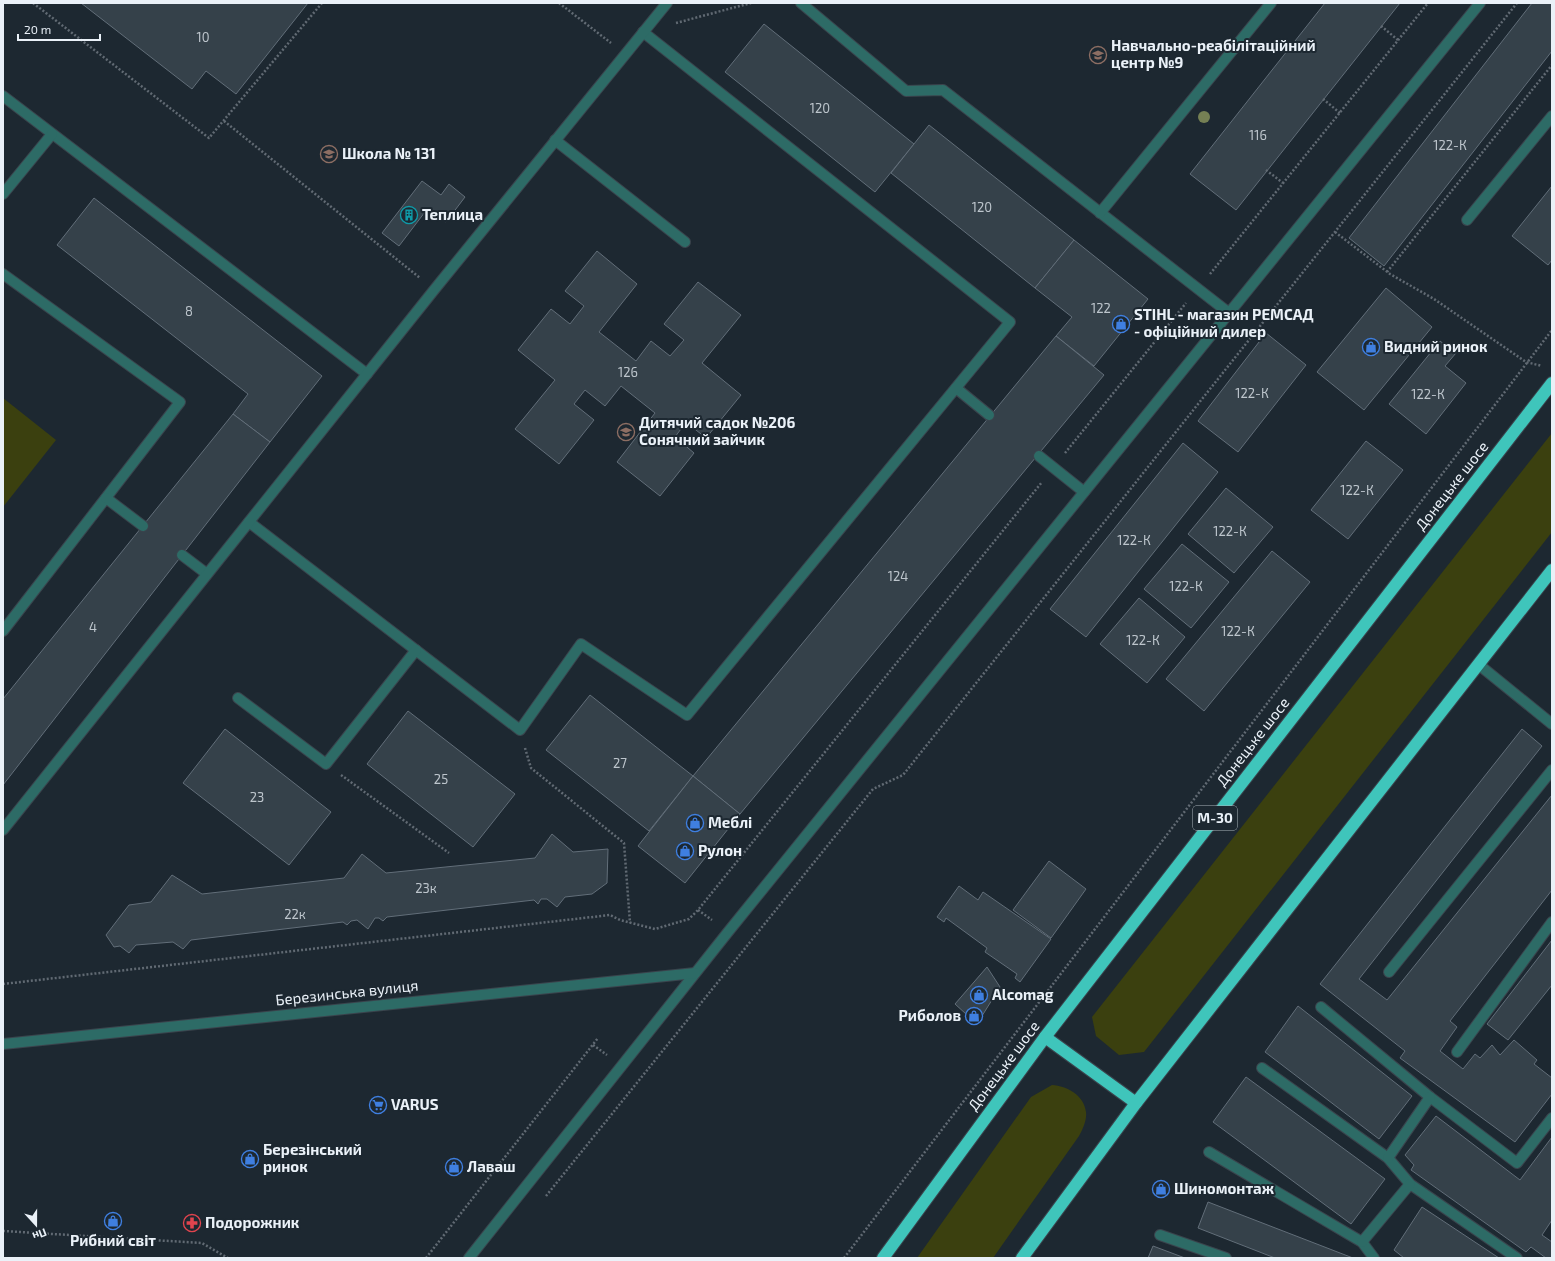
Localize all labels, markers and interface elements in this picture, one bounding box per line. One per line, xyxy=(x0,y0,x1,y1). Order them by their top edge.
scale bar xyxy=(18,16,100,42)
text: 20 m xyxy=(24,22,51,36)
house number: 10 xyxy=(196,29,210,45)
place label: Навчально-реабілітаційний центр №9 xyxy=(1111,36,1316,71)
school or university icon: Навчально-реабілітаційний центр №9 xyxy=(1088,45,1108,65)
house number: 120 xyxy=(810,100,830,116)
house number: 116 xyxy=(1249,127,1267,143)
house number: 122-К xyxy=(1433,137,1467,153)
school or university icon: Школа № 131 xyxy=(319,144,339,164)
place label: Школа № 131 xyxy=(342,144,436,162)
house number: 120 xyxy=(972,199,992,215)
building icon: Теплица xyxy=(399,205,419,225)
place label: Теплица xyxy=(422,205,483,223)
house number: 122 xyxy=(1091,300,1111,316)
house number: 8 xyxy=(185,303,193,319)
place label: STIHL - магазин РЕМСАД - офіційний дилер xyxy=(1134,305,1314,340)
shop icon: STIHL - магазин РЕМСАД - офіційний дилер xyxy=(1111,314,1131,334)
shop icon: Видний ринок xyxy=(1361,337,1381,357)
place label: Видний ринок xyxy=(1384,337,1488,355)
house number: 126 xyxy=(618,364,638,380)
house number: 122-К xyxy=(1235,385,1269,401)
house number: 122-К xyxy=(1411,386,1445,402)
place label: Дитячий садок №206 Сонячний зайчик xyxy=(639,413,796,448)
school or university icon: Дитячий садок №206 Сонячний зайчик xyxy=(616,422,636,442)
street label: Донецьке шосе xyxy=(1411,437,1492,533)
house number: 122-К xyxy=(1340,482,1374,498)
house number: 122-К xyxy=(1213,523,1247,539)
house number: 122-К xyxy=(1117,532,1151,548)
house number: 124 xyxy=(888,568,908,584)
house number: 122-К xyxy=(1169,578,1203,594)
house number: 4 xyxy=(89,619,97,635)
house number: 122-К xyxy=(1221,623,1255,639)
house number: 122-К xyxy=(1126,632,1160,648)
street label: Донецьке шосе xyxy=(1212,693,1293,789)
house number: 27 xyxy=(613,755,627,771)
house number: 25 xyxy=(434,771,448,787)
house number: 23 xyxy=(250,789,264,805)
road number: М-30 xyxy=(1193,806,1237,830)
shop icon: Меблі xyxy=(685,813,705,833)
place label: Меблі xyxy=(708,813,752,831)
shop icon: Рулон xyxy=(675,841,695,861)
place label: Рулон xyxy=(698,841,742,859)
house number: 23к xyxy=(415,880,437,896)
house number: 22к xyxy=(284,906,306,922)
street label: Березинська вулиця xyxy=(275,976,419,1009)
shop icon: Alcomag xyxy=(969,985,989,1005)
place label: Alcomag xyxy=(992,985,1054,1003)
place label: Риболов xyxy=(899,1006,961,1024)
shop icon: Риболов xyxy=(964,1006,984,1026)
street label: Донецьке шосе xyxy=(964,1017,1043,1114)
supermarket icon: VARUS xyxy=(368,1095,388,1115)
place label: VARUS xyxy=(391,1095,439,1113)
place label: Березінський ринок xyxy=(263,1140,362,1175)
shop icon: Березінський ринок xyxy=(240,1149,260,1169)
shop icon: Лаваш xyxy=(444,1157,464,1177)
place label: Лаваш xyxy=(467,1157,516,1175)
shop icon: Шиномонтаж xyxy=(1151,1179,1171,1199)
place label: Шиномонтаж xyxy=(1174,1179,1275,1197)
north arrow xyxy=(16,1205,56,1245)
shop icon: Рибний світ xyxy=(103,1211,123,1231)
pharmacy icon: Подорожник xyxy=(182,1213,202,1233)
place label: Подорожник xyxy=(205,1213,300,1231)
text: Пн xyxy=(31,1226,49,1243)
place label: Рибний світ xyxy=(70,1231,156,1249)

